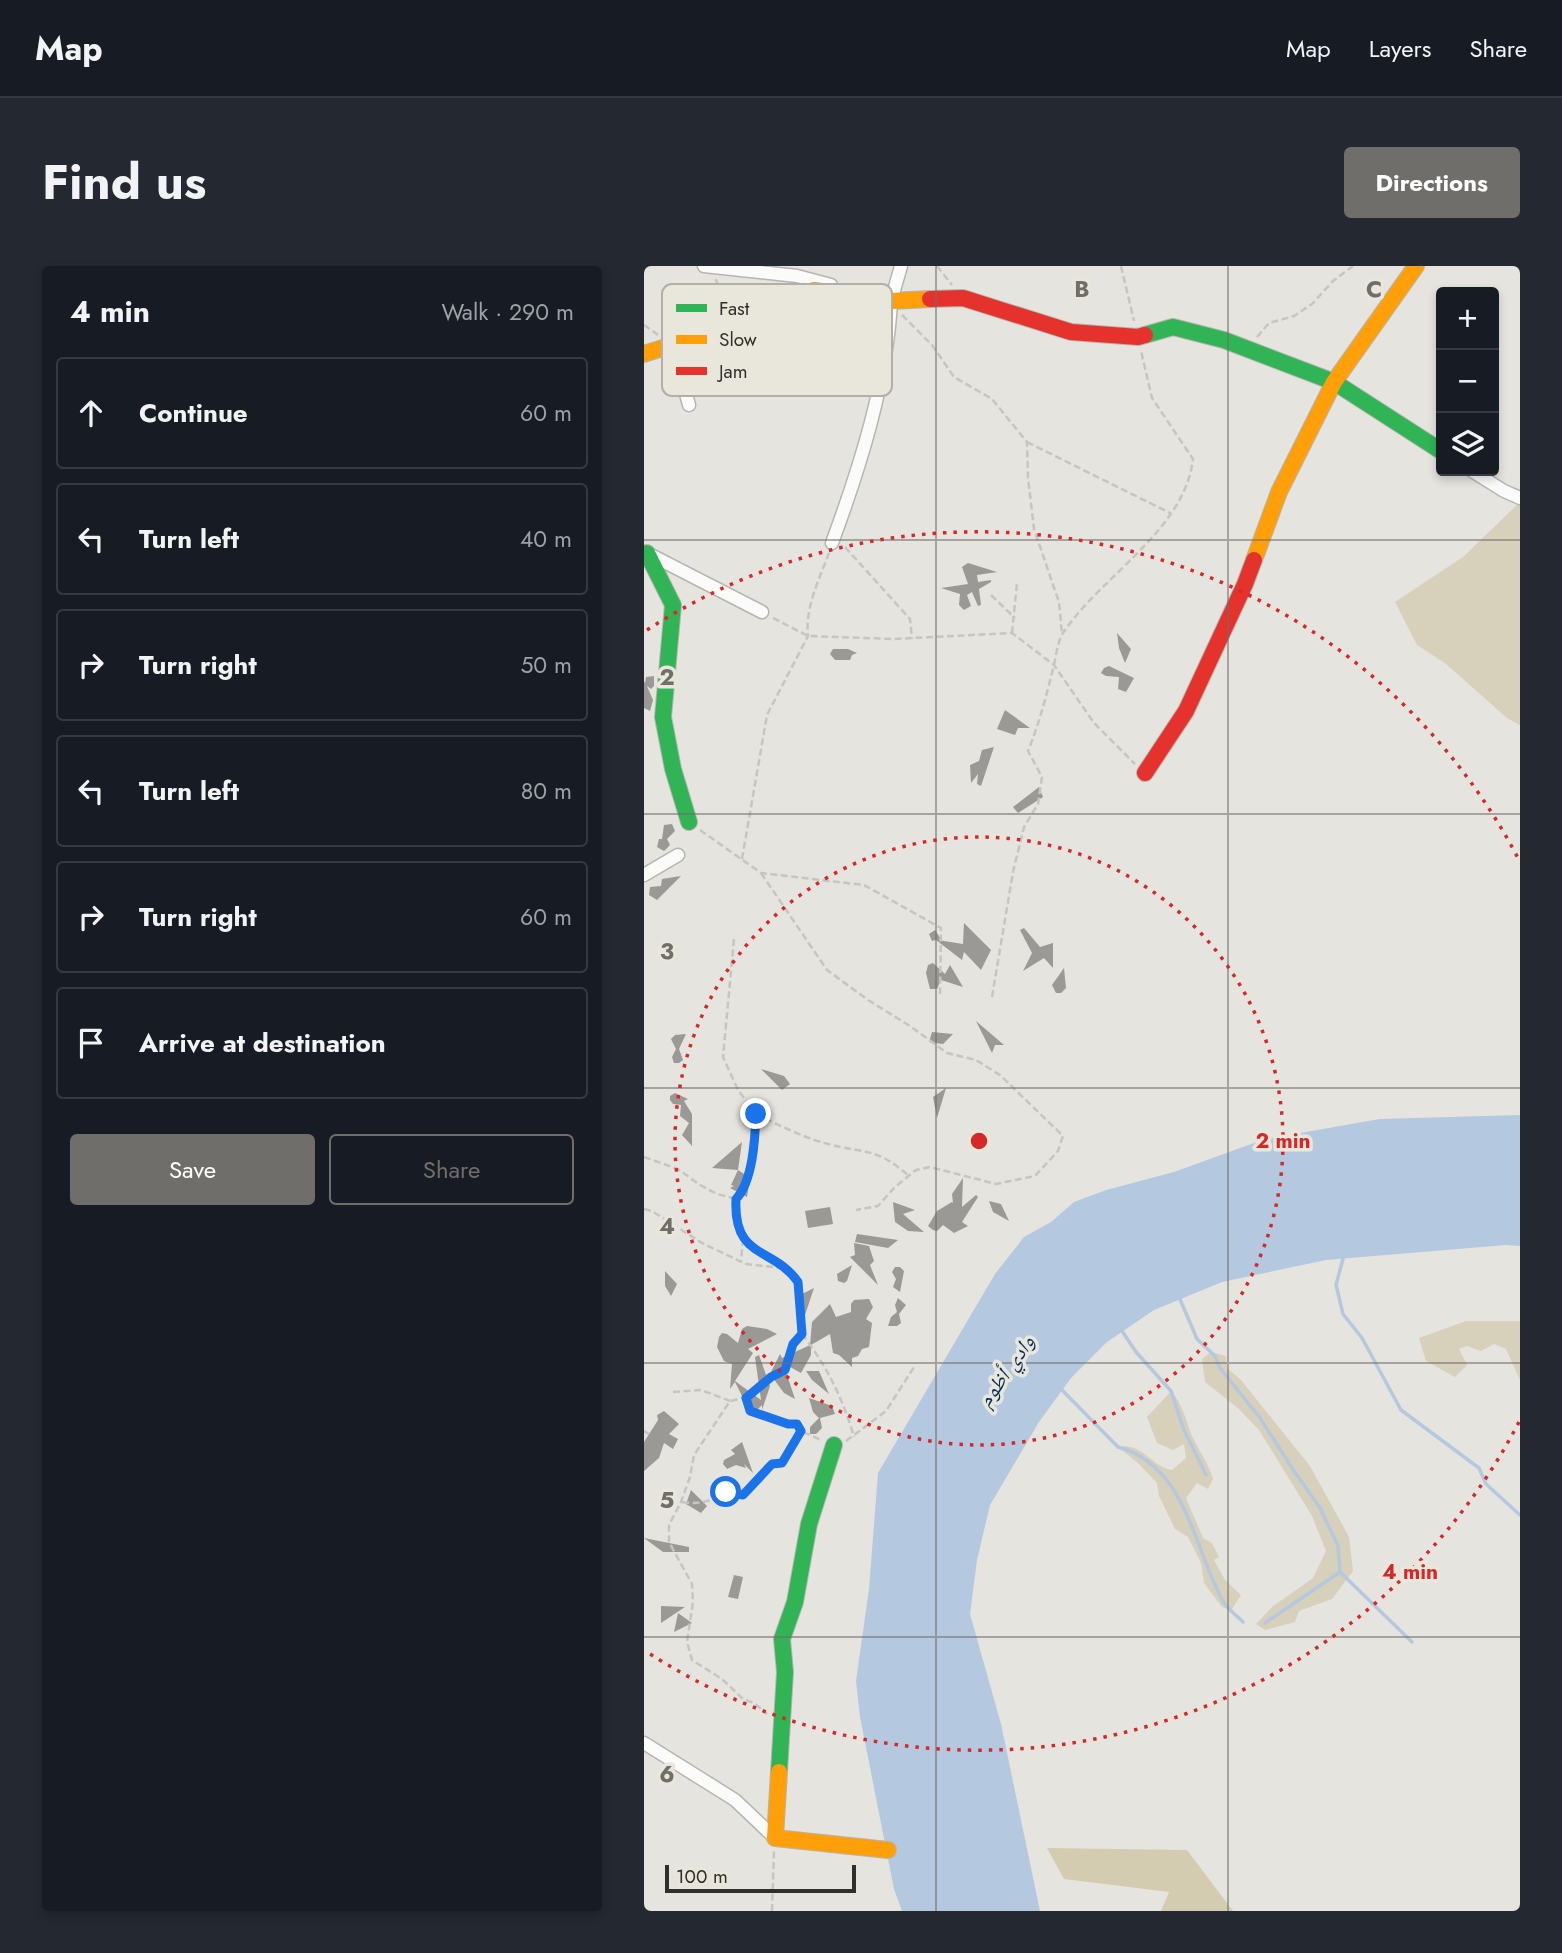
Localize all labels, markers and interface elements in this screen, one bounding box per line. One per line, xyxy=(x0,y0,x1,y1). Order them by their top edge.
text: Map xyxy=(35,25,103,72)
text: Map xyxy=(1286,31,1331,66)
text: Layers xyxy=(1369,31,1431,66)
text: Share xyxy=(1469,31,1527,66)
text: Find us xyxy=(42,147,206,217)
button: Directions xyxy=(1344,147,1520,218)
text: B xyxy=(1074,272,1090,306)
text: C xyxy=(1366,272,1382,306)
legend xyxy=(662,284,892,396)
map controls xyxy=(1436,287,1499,476)
button: + xyxy=(1436,287,1499,350)
text: 4 min xyxy=(70,290,150,333)
text: Walk · 290 m xyxy=(441,295,574,329)
text: Fast xyxy=(719,295,750,322)
text: Slow xyxy=(719,326,757,353)
button: − xyxy=(1436,350,1499,413)
text: Jam xyxy=(716,358,748,385)
icon: ahead xyxy=(72,394,110,432)
text: Continue xyxy=(139,394,248,432)
text: 60 m xyxy=(520,396,572,430)
button: layers xyxy=(1436,413,1499,476)
icon: left xyxy=(72,520,110,558)
text: Turn left xyxy=(139,520,239,558)
text: 40 m xyxy=(520,522,572,556)
icon: right xyxy=(72,646,110,684)
text: Turn right xyxy=(139,646,257,684)
text: 50 m xyxy=(520,648,572,682)
text: 2 xyxy=(659,660,675,694)
icon: left xyxy=(72,772,110,810)
text: Turn left xyxy=(139,772,239,810)
text: 80 m xyxy=(521,774,572,808)
icon: right xyxy=(72,898,110,936)
text: Turn right xyxy=(139,898,257,936)
text: 60 m xyxy=(520,900,572,934)
text: 3 xyxy=(660,934,674,968)
icon: arrive xyxy=(72,1024,110,1062)
text: Arrive at destination xyxy=(139,1024,386,1062)
route end xyxy=(740,1098,771,1129)
text: 2 min xyxy=(1255,1126,1311,1156)
centre of rings xyxy=(967,1129,991,1153)
button: Save xyxy=(70,1134,315,1205)
button: Share xyxy=(329,1134,574,1205)
text: 4 xyxy=(659,1209,675,1243)
water label: وادي أظوم xyxy=(970,1329,1043,1414)
route start xyxy=(710,1476,741,1507)
text: 5 xyxy=(660,1483,674,1517)
text: 4 min xyxy=(1382,1557,1438,1587)
text: 6 xyxy=(659,1757,675,1791)
scale bar xyxy=(665,1862,856,1894)
text: 100 m xyxy=(676,1863,728,1890)

